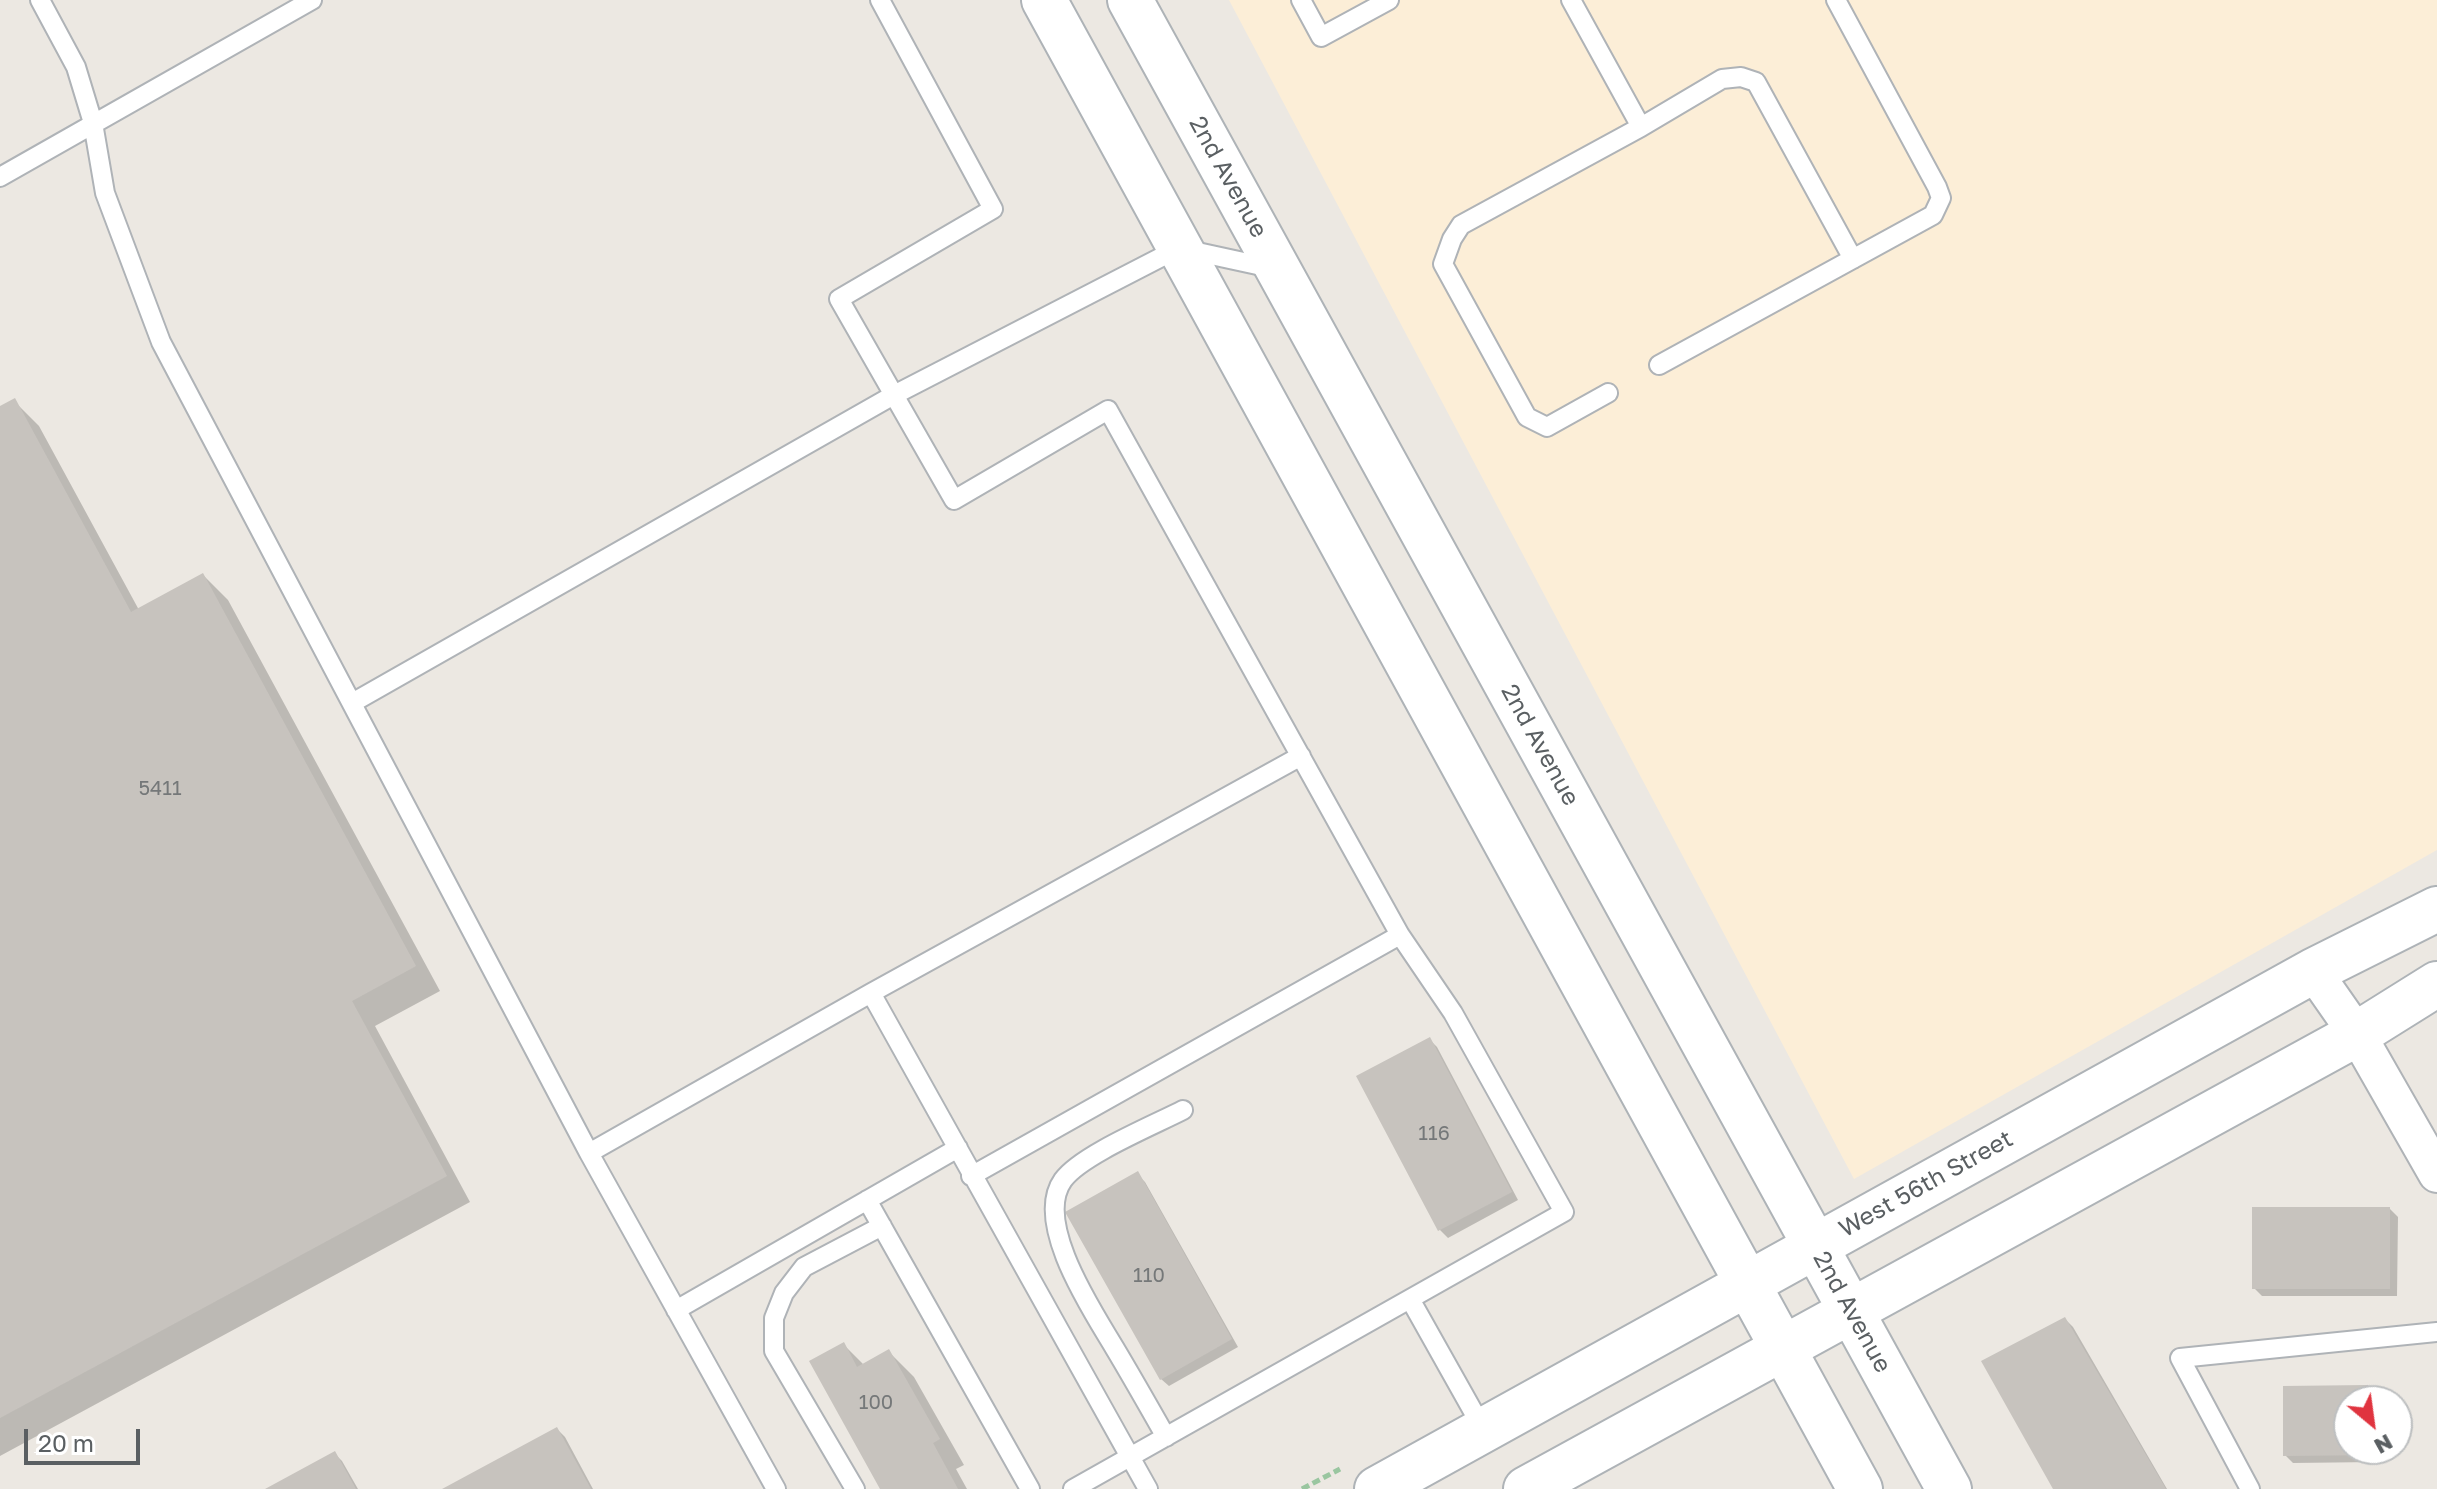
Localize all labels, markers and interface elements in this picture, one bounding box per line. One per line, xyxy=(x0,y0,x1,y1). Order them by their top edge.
street label: 2nd Avenue xyxy=(1183,111,1273,243)
street label: 2nd Avenue xyxy=(1495,679,1585,811)
house number: 5411 xyxy=(138,777,182,801)
house number: 116 xyxy=(1418,1122,1450,1146)
street label: West 56th Street xyxy=(1834,1124,2018,1244)
street label: 2nd Avenue xyxy=(1807,1246,1897,1378)
house number: 110 xyxy=(1133,1264,1165,1288)
north arrow xyxy=(2333,1385,2413,1465)
house number: 100 xyxy=(859,1391,893,1415)
scale bar xyxy=(28,1413,144,1463)
text: 20 m xyxy=(38,1428,94,1457)
text: N xyxy=(2370,1429,2398,1461)

